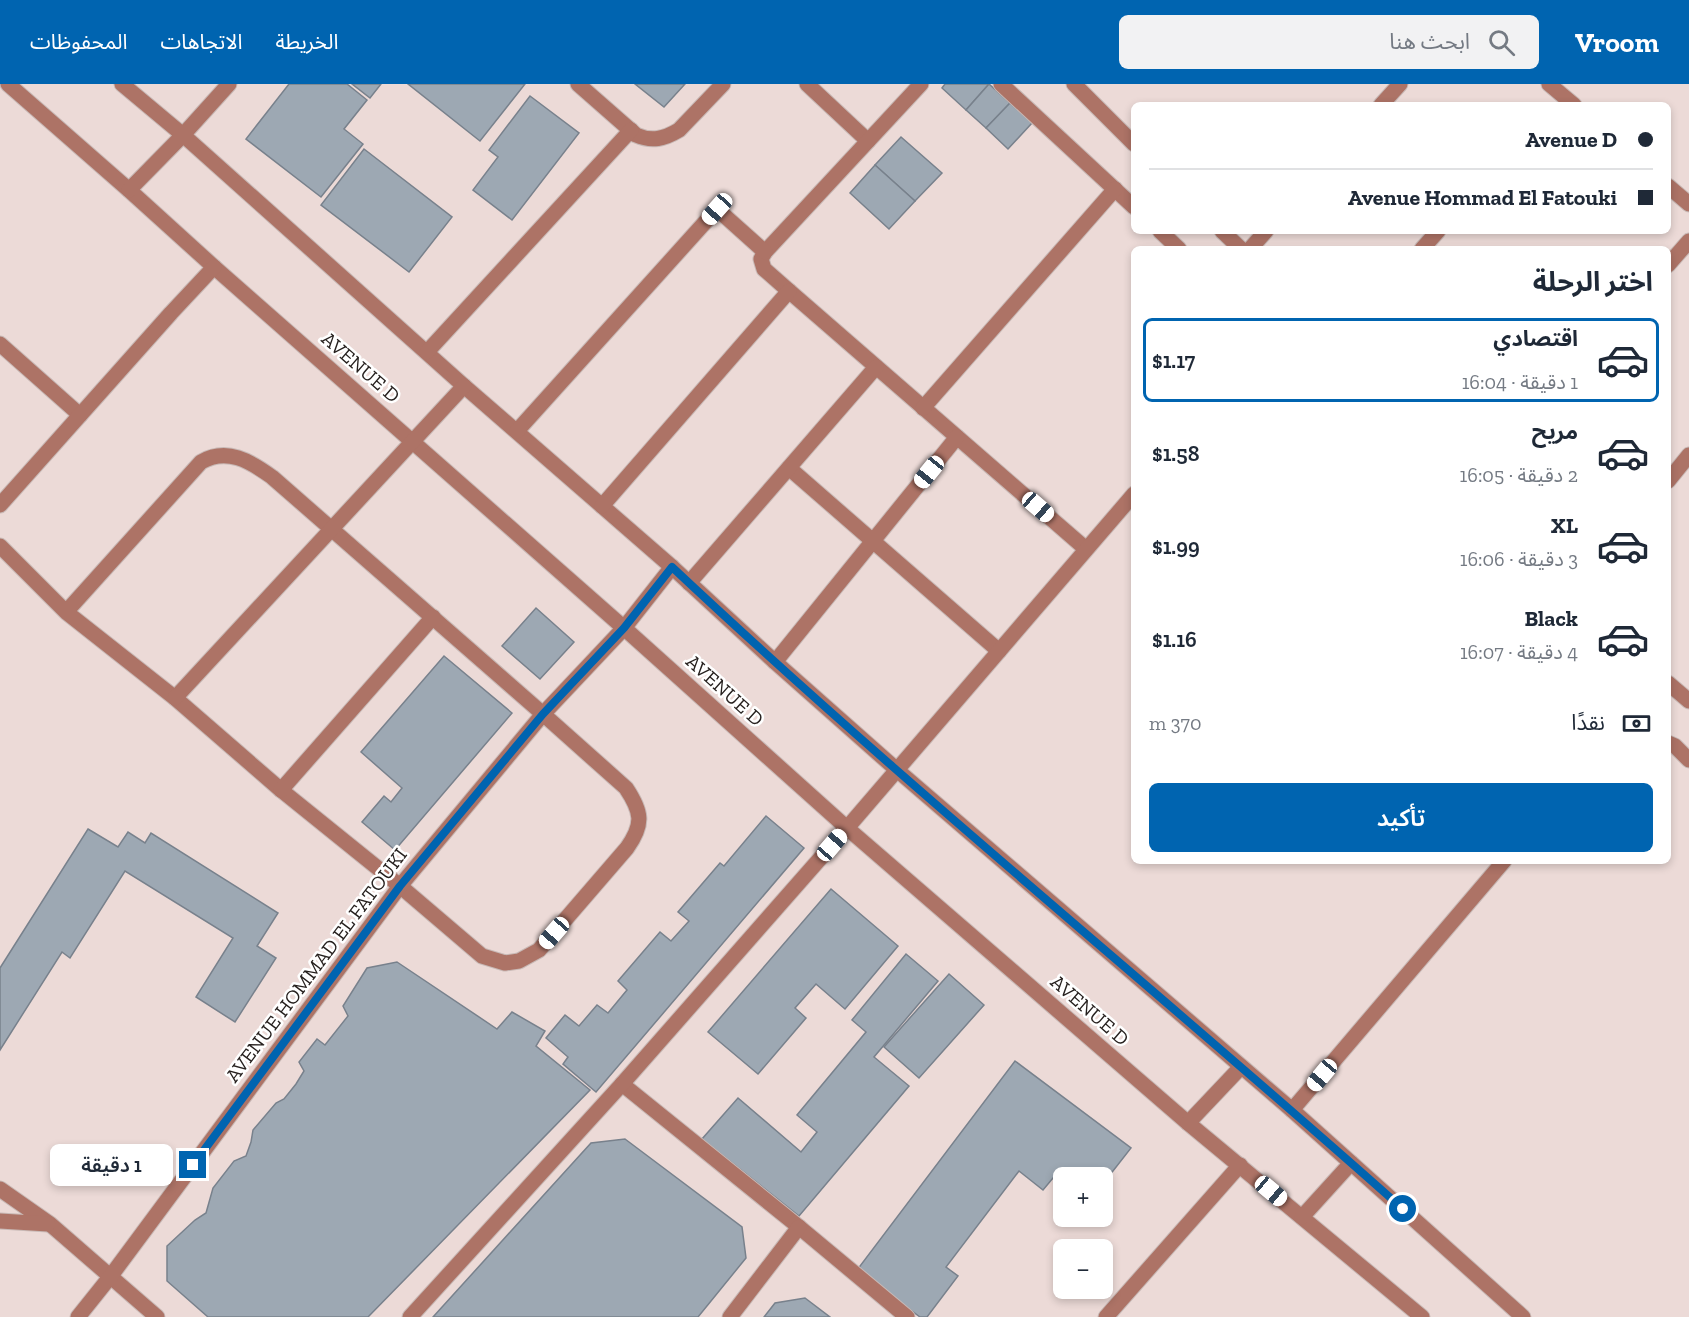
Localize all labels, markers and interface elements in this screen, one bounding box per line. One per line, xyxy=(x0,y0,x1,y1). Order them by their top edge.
search box xyxy=(1119,15,1539,69)
icon: search xyxy=(1485,26,1518,59)
text: Vroom xyxy=(1575,26,1659,59)
text: ابحث هنا xyxy=(1389,28,1470,55)
text: المحفوظات xyxy=(30,29,127,54)
text: الاتجاهات xyxy=(160,29,242,54)
text: الخريطة xyxy=(275,29,338,54)
text: Avenue D xyxy=(1525,126,1617,153)
text: Avenue Hommad El Fatouki xyxy=(1348,184,1617,211)
car xyxy=(698,190,736,228)
text: اختر الرحلة xyxy=(1533,266,1653,298)
text: اقتصادي xyxy=(1493,325,1578,352)
street label: AVENUE D xyxy=(317,327,405,407)
icon: car xyxy=(1596,333,1650,387)
text: $1.17 xyxy=(1152,347,1195,374)
text: 1 دقيقة · 16:04 xyxy=(1462,370,1578,394)
text: مريح xyxy=(1532,418,1578,445)
icon: car xyxy=(1596,426,1650,480)
text: $1.58 xyxy=(1152,440,1200,467)
car xyxy=(911,452,947,492)
text: 2 دقيقة · 16:05 xyxy=(1460,463,1578,487)
car xyxy=(1019,488,1057,526)
text: XL xyxy=(1551,512,1578,539)
icon: car xyxy=(1596,519,1650,573)
text: $1.99 xyxy=(1152,533,1200,560)
text: 3 دقيقة · 16:06 xyxy=(1460,547,1578,571)
text: Black xyxy=(1524,605,1578,632)
icon: car xyxy=(1596,612,1650,666)
text: $1.16 xyxy=(1152,626,1197,653)
text: 4 دقيقة · 16:07 xyxy=(1460,640,1578,664)
street label: AVENUE D xyxy=(681,649,769,731)
icon: cash xyxy=(1620,707,1653,740)
text: نقدًا xyxy=(1571,709,1605,736)
text: 370 m xyxy=(1149,711,1202,735)
button: تأكيد xyxy=(1149,783,1653,852)
car xyxy=(813,826,851,864)
street label: AVENUE HOMMAD EL FATOUKI xyxy=(220,843,412,1087)
car xyxy=(535,914,573,952)
street label: AVENUE D xyxy=(1046,970,1134,1050)
car xyxy=(1304,1055,1340,1095)
callout: 1 دقيقة xyxy=(49,1144,172,1186)
route end xyxy=(179,1151,206,1178)
text: 1 دقيقة xyxy=(81,1153,142,1177)
map controls xyxy=(1053,1167,1113,1299)
button: + xyxy=(1053,1167,1113,1227)
car xyxy=(1251,1173,1291,1209)
route start xyxy=(1389,1195,1416,1222)
button: − xyxy=(1053,1239,1113,1299)

